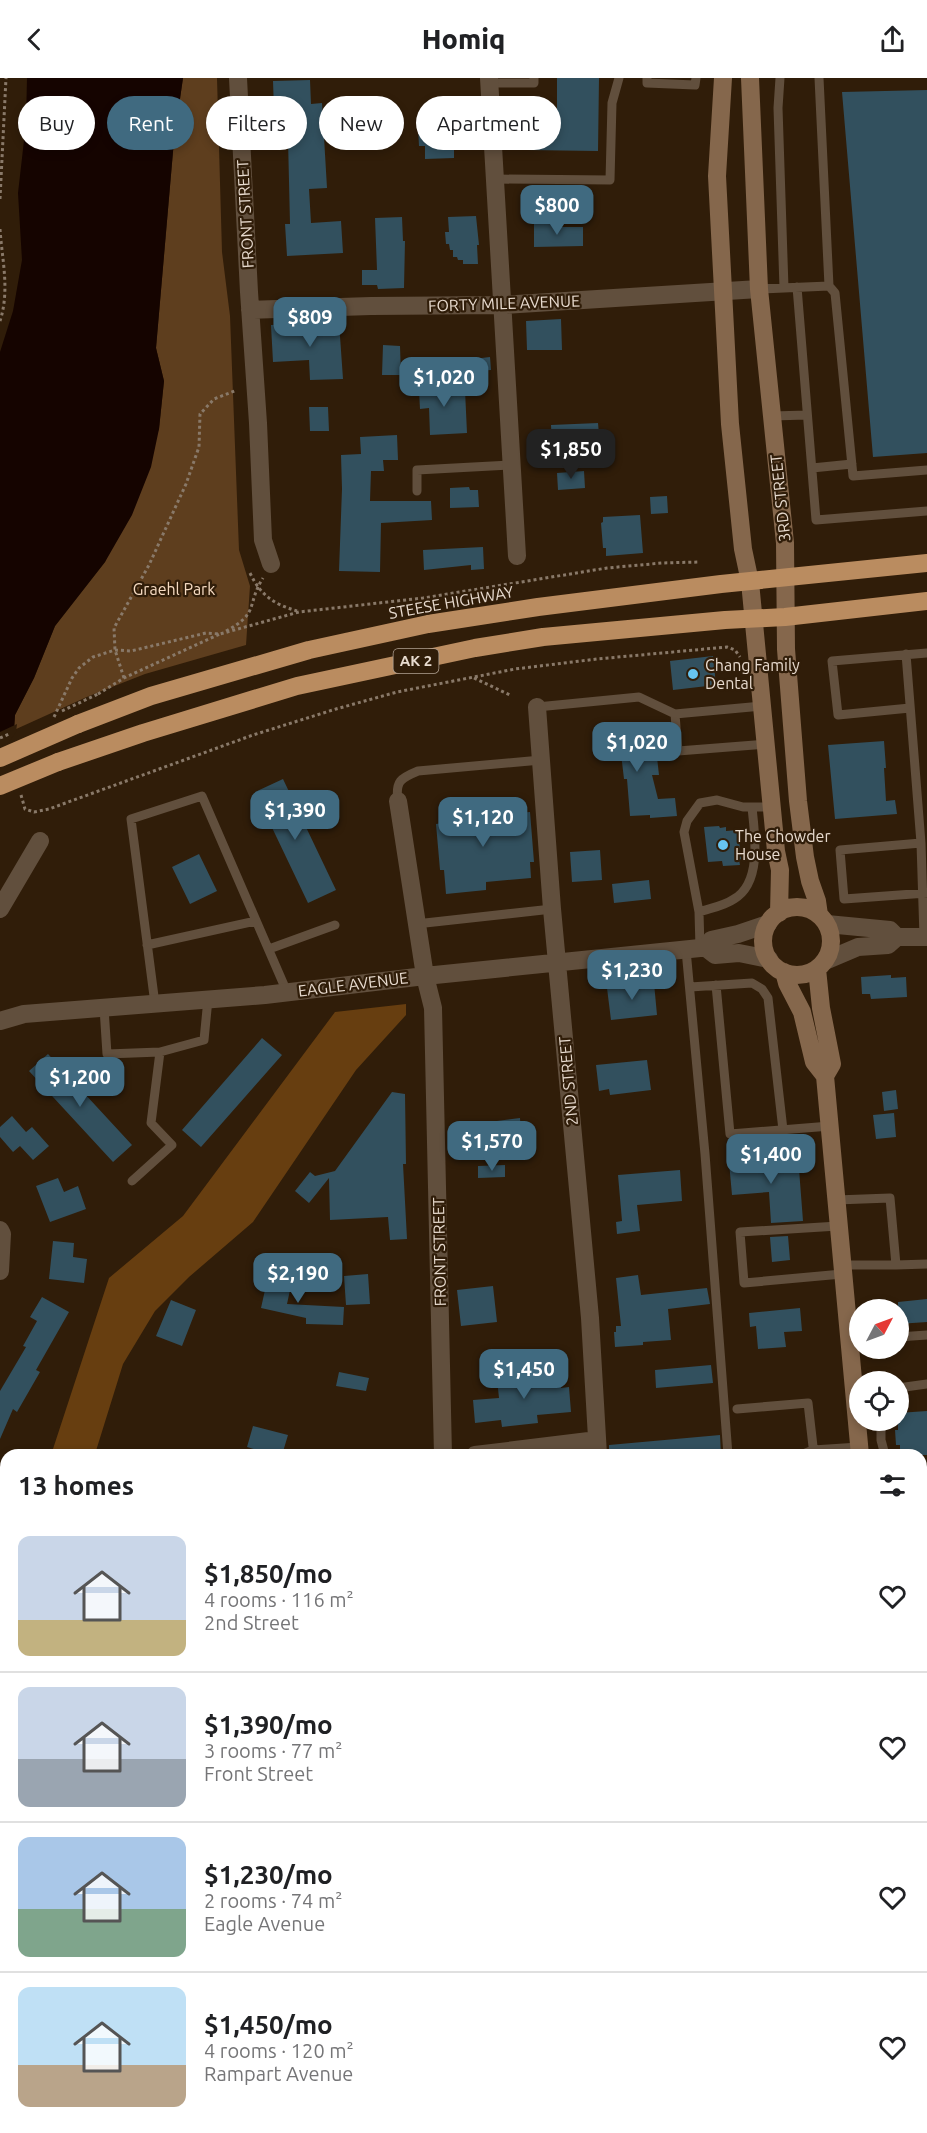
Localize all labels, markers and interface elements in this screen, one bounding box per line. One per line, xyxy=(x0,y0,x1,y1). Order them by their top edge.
icon: back xyxy=(18,23,51,56)
icon: share xyxy=(876,23,909,56)
text: Homiq xyxy=(422,24,505,54)
chip: Buy xyxy=(18,96,95,150)
chip: Rent xyxy=(107,96,194,150)
chip: Filters xyxy=(206,96,307,150)
chip: New xyxy=(319,96,404,150)
chip: Apartment xyxy=(416,96,561,150)
street label: FRONT STREET xyxy=(233,159,257,269)
pin: $800 xyxy=(521,185,593,236)
text: $800 xyxy=(534,193,580,216)
street label: FORTY MILE AVENUE xyxy=(428,291,580,315)
pin: $809 xyxy=(274,297,346,348)
text: $809 xyxy=(287,305,333,328)
pin: $1,020 xyxy=(395,357,493,408)
text: $1,020 xyxy=(413,365,475,388)
pin: $1,850 xyxy=(522,429,620,480)
text: $1,850 xyxy=(540,437,602,460)
street label: 3RD STREET xyxy=(766,453,794,543)
park label: Graehl Park xyxy=(133,580,215,598)
street label: STEESE HIGHWAY xyxy=(387,582,516,622)
road number: AK 2 xyxy=(394,649,438,673)
place label: Chang Family Dental xyxy=(705,656,800,692)
marker: Chang Family Dental xyxy=(686,667,700,681)
pin: $1,020 xyxy=(588,722,686,773)
text: $1,020 xyxy=(606,730,668,753)
pin: $1,390 xyxy=(246,790,344,841)
pin: $1,120 xyxy=(434,797,532,848)
text: $1,390 xyxy=(264,798,326,821)
text: $1,120 xyxy=(452,805,514,828)
place label: The Chowder House xyxy=(735,827,830,863)
marker: The Chowder House xyxy=(716,838,730,852)
pin: $1,230 xyxy=(583,950,681,1001)
text: $1,230 xyxy=(601,958,663,981)
street label: EAGLE AVENUE xyxy=(297,968,409,1000)
street label: 2ND STREET xyxy=(555,1036,581,1126)
pin: $1,200 xyxy=(31,1057,129,1108)
text: $1,200 xyxy=(49,1065,111,1088)
pin: $1,570 xyxy=(443,1121,541,1172)
text: $1,570 xyxy=(461,1129,523,1152)
pin: $1,400 xyxy=(722,1134,820,1185)
text: $1,400 xyxy=(740,1142,802,1165)
street label: FRONT STREET xyxy=(429,1197,449,1307)
pin: $2,190 xyxy=(249,1253,347,1304)
text: $2,190 xyxy=(267,1261,329,1284)
north arrow xyxy=(849,1299,909,1359)
map controls xyxy=(849,1299,909,1431)
pin: $1,450 xyxy=(475,1349,573,1400)
text: $1,450 xyxy=(493,1357,555,1380)
button: locate xyxy=(849,1371,909,1431)
icon: filters xyxy=(876,1469,909,1502)
text: 13 homes xyxy=(18,1471,134,1500)
text: $1,850/mo xyxy=(204,1559,333,1588)
icon: home xyxy=(66,1560,138,1632)
icon: heart xyxy=(876,1580,909,1613)
text: 4 rooms · 116 m² xyxy=(204,1588,354,1611)
text: 2nd Street xyxy=(204,1611,299,1634)
text: $1,390/mo xyxy=(204,1710,333,1739)
icon: home xyxy=(66,1711,138,1783)
icon: heart xyxy=(876,1731,909,1764)
text: 3 rooms · 77 m² xyxy=(204,1739,342,1762)
text: Front Street xyxy=(204,1762,313,1785)
text: $1,230/mo xyxy=(204,1860,333,1889)
icon: home xyxy=(66,1861,138,1933)
icon: heart xyxy=(876,1881,909,1914)
text: 2 rooms · 74 m² xyxy=(204,1889,342,1912)
text: Eagle Avenue xyxy=(204,1912,325,1935)
text: $1,450/mo xyxy=(204,2010,333,2039)
icon: home xyxy=(66,2011,138,2083)
icon: heart xyxy=(876,2031,909,2064)
text: 4 rooms · 120 m² xyxy=(204,2039,354,2062)
text: Rampart Avenue xyxy=(204,2062,353,2085)

